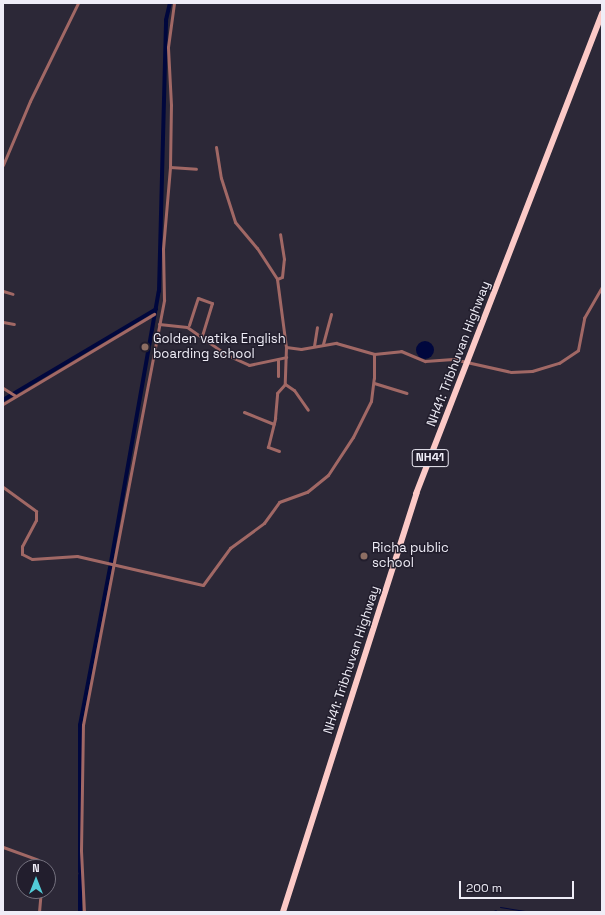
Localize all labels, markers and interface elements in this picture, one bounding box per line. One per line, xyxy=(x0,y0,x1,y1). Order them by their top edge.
street label: NH41: Tribhuvan Highway xyxy=(424,279,494,429)
place label: Golden vatika English boarding school xyxy=(153,332,286,363)
marker: Golden vatika English boarding school xyxy=(140,342,150,352)
road number: NH41 xyxy=(411,448,449,468)
place label: Richa public school xyxy=(372,541,449,572)
marker: Richa public school xyxy=(359,551,369,561)
street label: NH41: Tribhuvan Highway xyxy=(321,584,383,736)
north arrow xyxy=(16,859,56,899)
text: N xyxy=(32,861,40,875)
scale bar xyxy=(461,873,576,899)
text: 200 m xyxy=(466,880,502,896)

